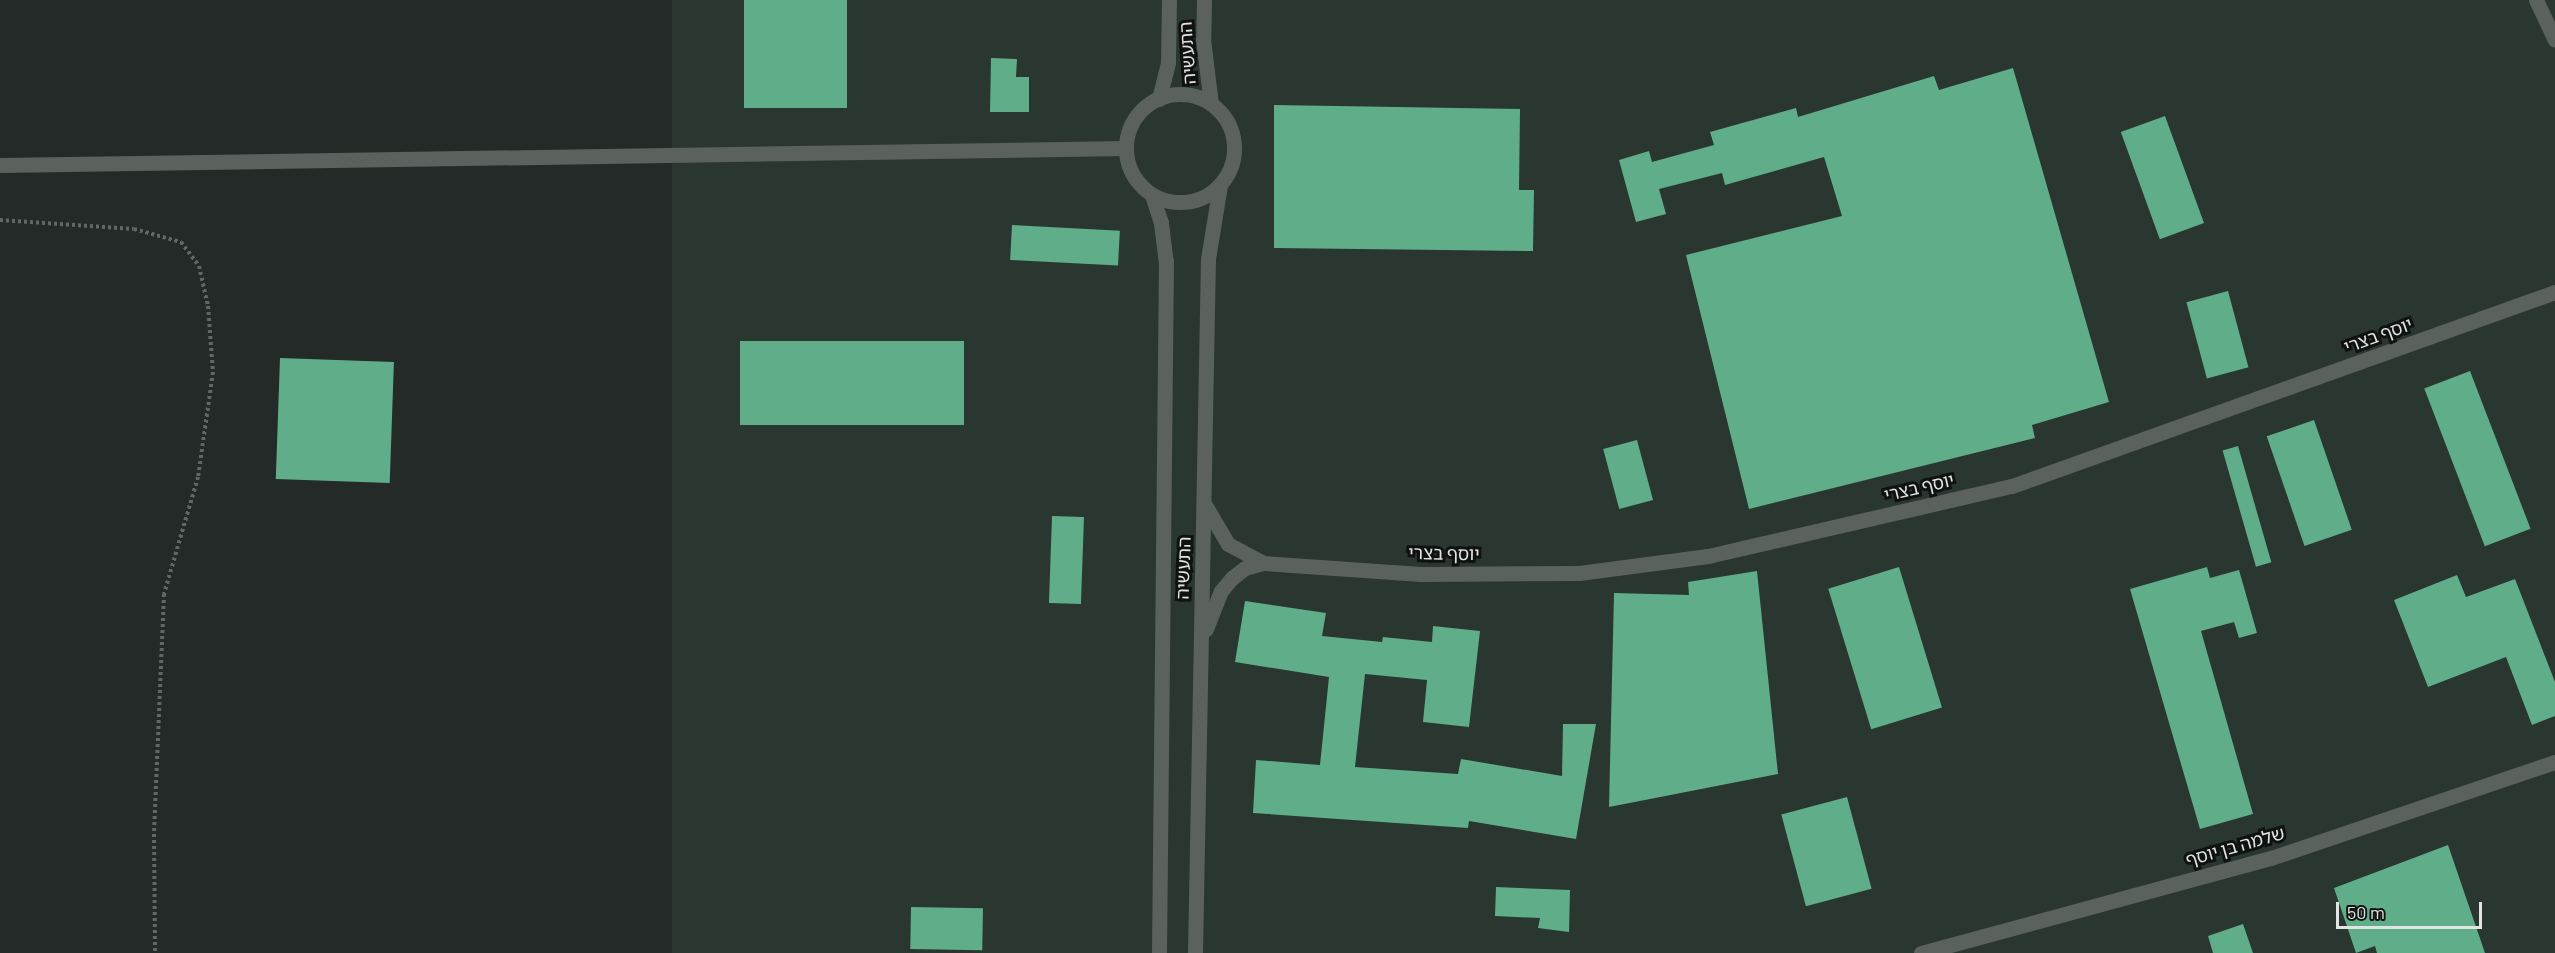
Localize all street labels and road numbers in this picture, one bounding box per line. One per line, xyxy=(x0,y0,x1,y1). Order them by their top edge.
street label: התעשיה xyxy=(1174,21,1200,85)
street label: יוסף בצרי xyxy=(2341,313,2415,357)
street label: יוסף בצרי xyxy=(1882,468,1956,506)
street label: התעשיה xyxy=(1171,536,1195,600)
street label: יוסף בצרי xyxy=(1408,542,1480,564)
street label: שלמה בן יוסף xyxy=(2183,822,2287,870)

